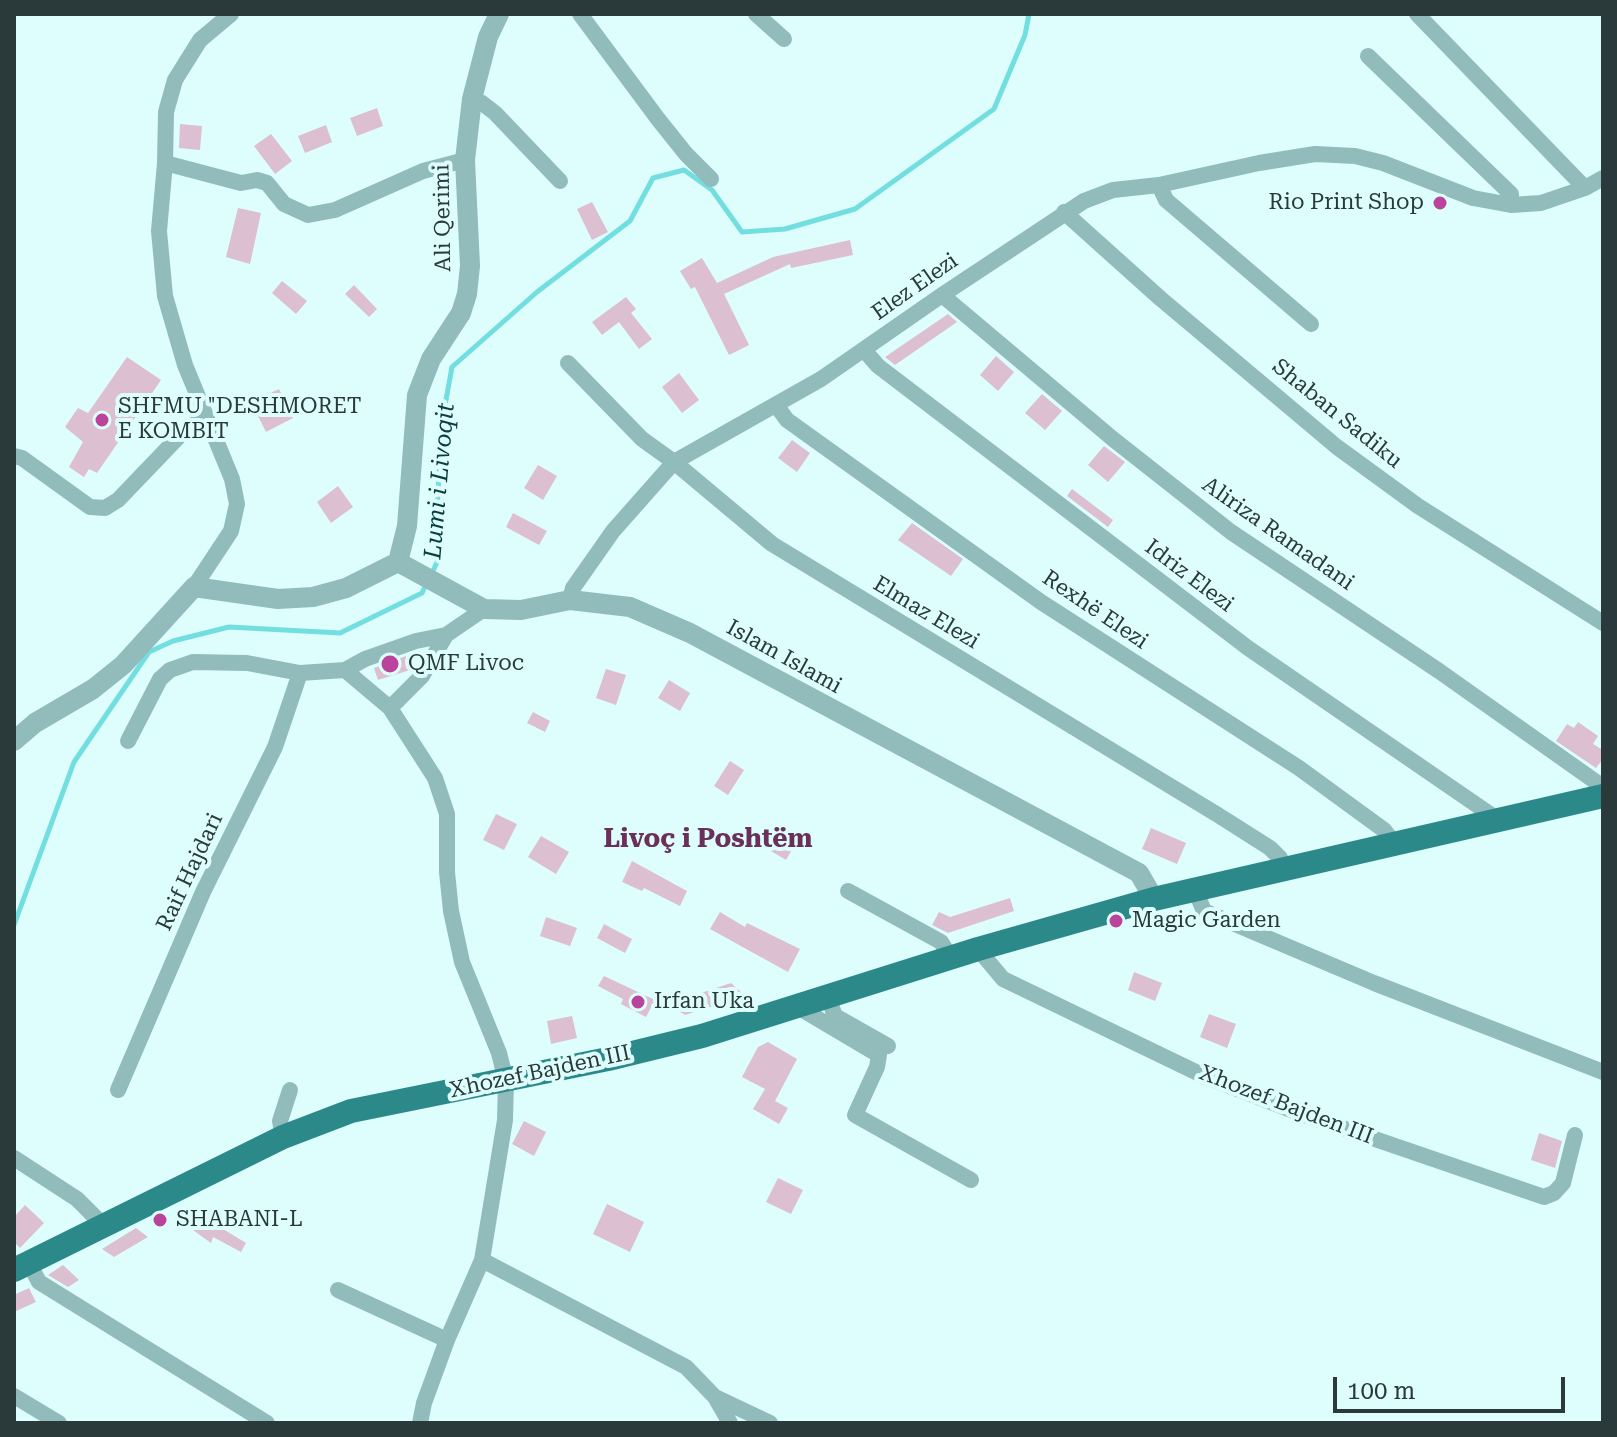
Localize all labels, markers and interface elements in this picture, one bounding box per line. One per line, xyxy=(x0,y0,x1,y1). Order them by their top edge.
street label: Ali Qerimi xyxy=(429,164,457,272)
place label: Rio Print Shop xyxy=(1269,190,1424,216)
marker: Rio Print Shop xyxy=(1431,194,1449,212)
street label: Elez Elezi xyxy=(867,248,963,326)
street label: Shaban Sadiku xyxy=(1267,354,1407,474)
place label: SHFMU "DESHMORET E KOMBIT xyxy=(118,394,361,446)
water label: Lumi i Livoqit xyxy=(419,402,461,560)
marker: SHFMU "DESHMORET E KOMBIT xyxy=(93,411,111,429)
street label: Aliriza Ramadani xyxy=(1197,472,1359,596)
street label: Idriz Elezi xyxy=(1139,534,1239,618)
street label: Rexhë Elezi xyxy=(1037,565,1153,655)
street label: Elmaz Elezi xyxy=(868,571,984,655)
street label: Islam Islami xyxy=(722,615,846,699)
place label: QMF Livoc xyxy=(408,651,524,677)
marker: QMF Livoc xyxy=(379,653,401,675)
street label: Raif Hajdari xyxy=(151,809,229,935)
district label: Livoç i Poshtëm xyxy=(604,823,812,855)
place label: Magic Garden xyxy=(1132,908,1281,934)
marker: Magic Garden xyxy=(1107,912,1125,930)
place label: Irfan Uka xyxy=(654,989,754,1015)
marker: Irfan Uka xyxy=(629,993,647,1011)
street label: Xhozef Bajden III xyxy=(447,1040,633,1104)
street label: Xhozef Bajden III xyxy=(1195,1060,1377,1150)
place label: SHABANI-L xyxy=(176,1207,303,1233)
marker: SHABANI-L xyxy=(151,1211,169,1229)
scale bar xyxy=(1337,1361,1569,1411)
text: 100 m xyxy=(1347,1377,1415,1405)

